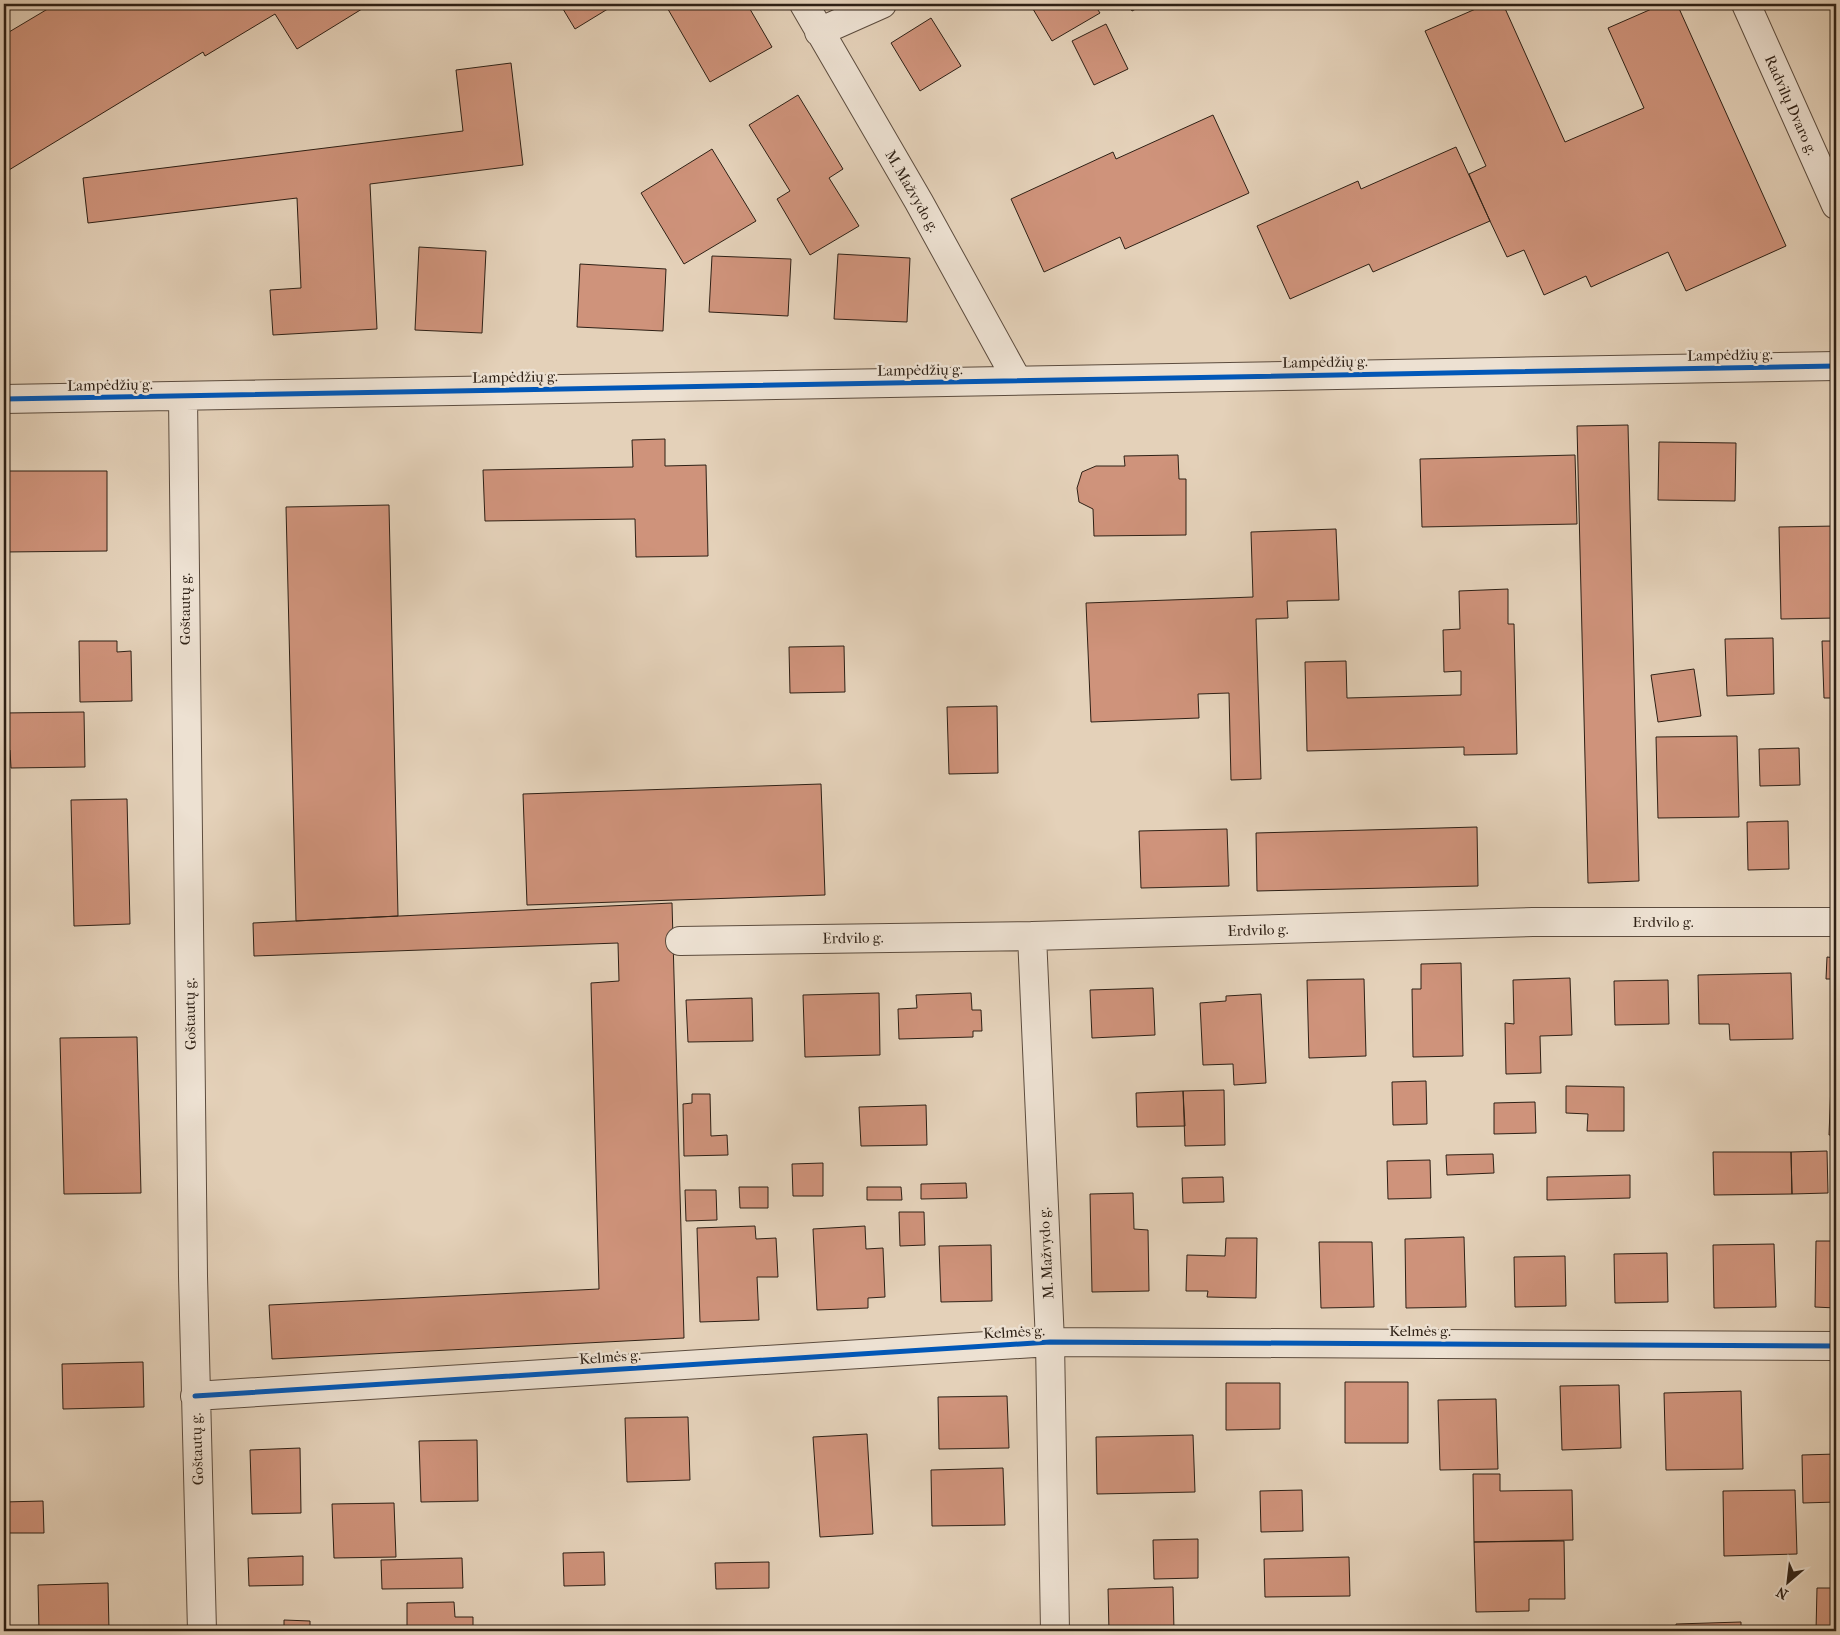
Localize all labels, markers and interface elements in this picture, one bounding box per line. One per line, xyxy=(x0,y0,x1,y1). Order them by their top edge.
street label: Radvilų Dvaro g. xyxy=(1761,52,1821,158)
street label: M. Mažvydo g. xyxy=(881,147,943,235)
street label: Lampėdžių g. xyxy=(1687,345,1773,365)
street label: Lampėdžių g. xyxy=(1282,352,1368,372)
street label: Lampėdžių g. xyxy=(877,360,963,380)
street label: Lampėdžių g. xyxy=(472,367,558,387)
street label: Lampėdžių g. xyxy=(67,375,153,395)
street label: Goštautų g. xyxy=(176,573,194,645)
street label: Erdvilo g. xyxy=(1632,913,1694,931)
street label: Erdvilo g. xyxy=(1227,920,1289,940)
street label: Erdvilo g. xyxy=(822,928,884,948)
street label: Goštautų g. xyxy=(180,978,200,1050)
street label: M. Mažvydo g. xyxy=(1035,1206,1057,1299)
street label: Kelmės g. xyxy=(983,1321,1045,1343)
street label: Kelmės g. xyxy=(1389,1322,1451,1340)
street label: Kelmės g. xyxy=(579,1346,641,1368)
street label: Goštautų g. xyxy=(187,1412,207,1485)
north arrow xyxy=(1762,1558,1812,1608)
text: N xyxy=(1773,1583,1791,1603)

